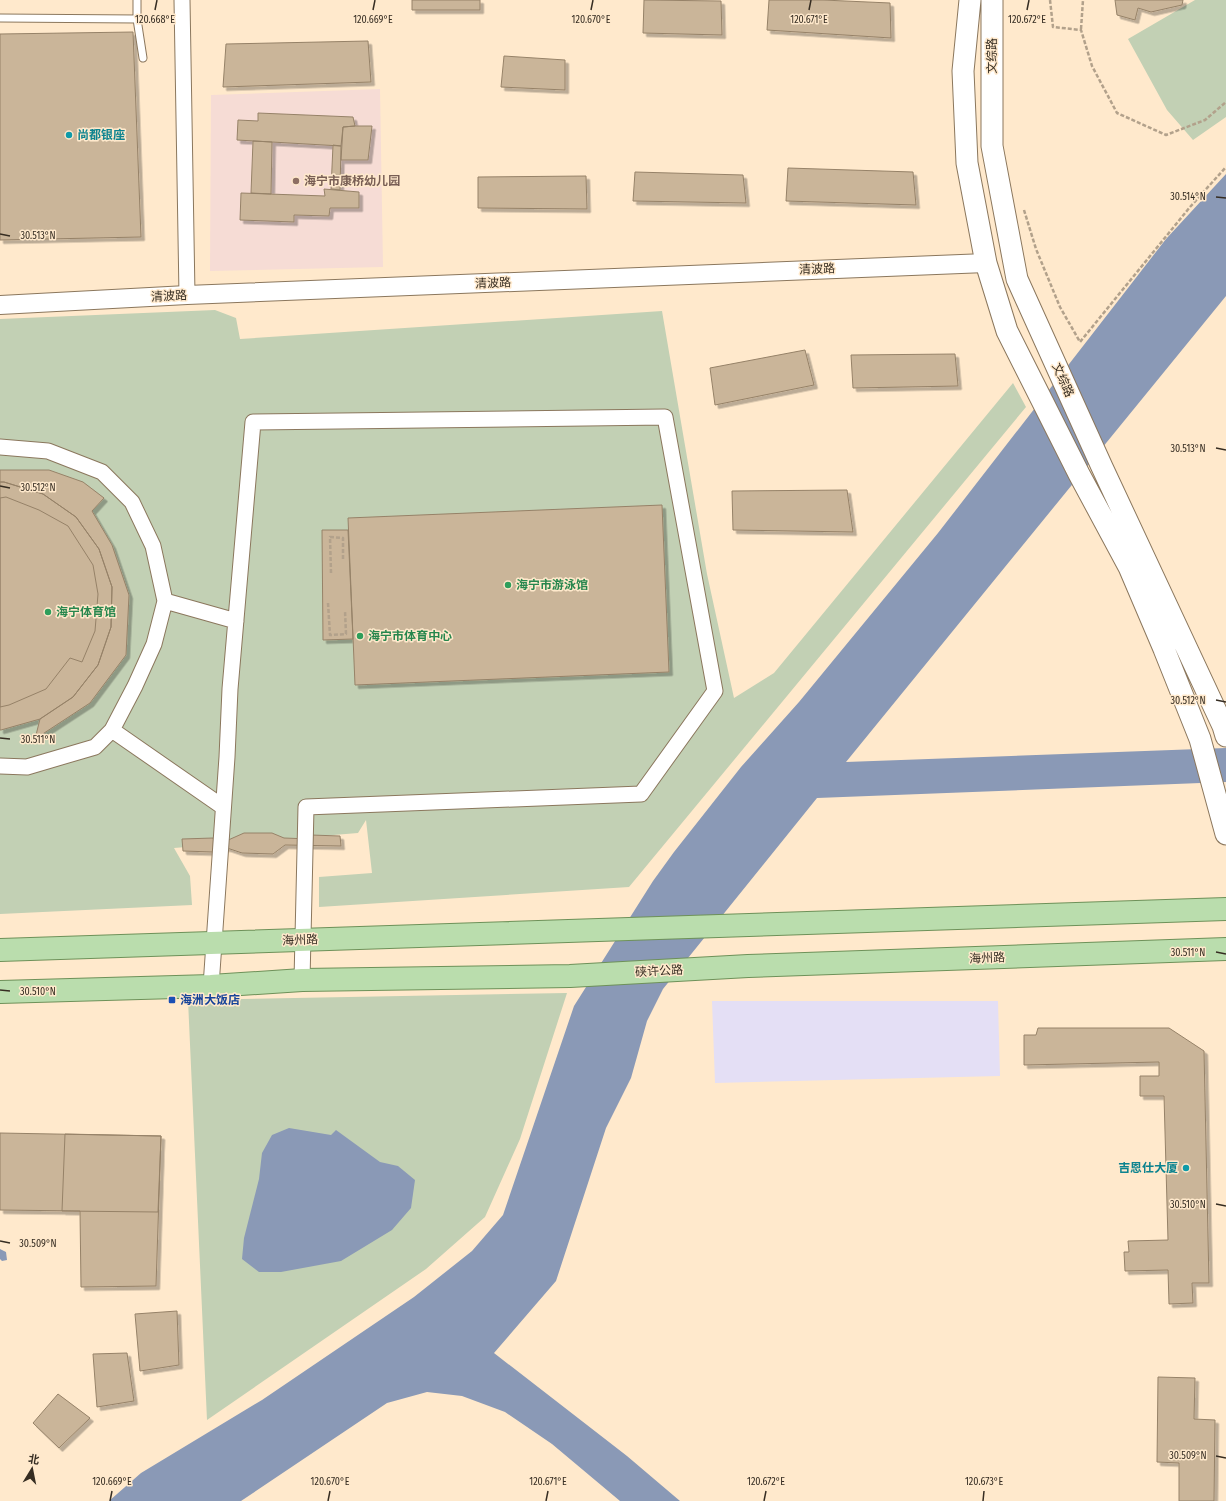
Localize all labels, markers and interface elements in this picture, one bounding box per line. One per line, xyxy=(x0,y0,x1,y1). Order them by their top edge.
text: 120.668°E xyxy=(135,14,175,26)
text: 120.669°E xyxy=(353,14,393,26)
text: 120.670°E xyxy=(572,14,611,26)
text: 120.671°E xyxy=(790,14,828,26)
text: 120.672°E xyxy=(1008,14,1046,26)
street label: 文综路 xyxy=(985,38,999,74)
place label: 尚都银座 xyxy=(77,128,125,142)
marker: 尚都银座 xyxy=(64,130,74,140)
place label: 海宁市康桥幼儿园 xyxy=(304,174,400,188)
marker: 海宁市康桥幼儿园 xyxy=(291,176,301,186)
text: 30.514°N xyxy=(1170,191,1206,203)
text: 30.513°N xyxy=(20,230,56,242)
street label: 清波路 xyxy=(799,261,835,277)
street label: 清波路 xyxy=(475,275,511,291)
street label: 清波路 xyxy=(151,288,187,304)
street label: 文综路 xyxy=(1049,361,1077,399)
text: 30.513°N xyxy=(1170,443,1206,455)
text: 30.512°N xyxy=(20,482,56,494)
place label: 海宁市游泳馆 xyxy=(516,578,588,592)
marker: 海宁市游泳馆 xyxy=(503,580,513,590)
place label: 海宁体育馆 xyxy=(56,605,116,619)
marker: 海宁体育馆 xyxy=(43,607,53,617)
place label: 海宁市体育中心 xyxy=(368,629,452,643)
marker: 海宁市体育中心 xyxy=(355,631,365,641)
text: 30.512°N xyxy=(1170,695,1206,707)
text: 30.511°N xyxy=(21,734,55,746)
street label: 海州路 xyxy=(282,932,318,948)
text: 30.511°N xyxy=(1171,947,1205,959)
street label: 海州路 xyxy=(969,950,1005,966)
street label: 硖许公路 xyxy=(635,963,683,979)
text: 30.510°N xyxy=(20,986,56,998)
place label: 海洲大饭店 xyxy=(180,993,240,1007)
marker: 海洲大饭店 xyxy=(167,995,177,1005)
place label: 吉恩仕大厦 xyxy=(1118,1161,1178,1175)
marker: 吉恩仕大厦 xyxy=(1181,1163,1191,1173)
text: 30.510°N xyxy=(1170,1199,1206,1211)
text: 30.509°N xyxy=(19,1238,57,1250)
north arrow xyxy=(12,1449,52,1489)
text: 30.509°N xyxy=(1169,1450,1207,1462)
text: 北 xyxy=(27,1452,40,1467)
text: 120.669°E xyxy=(92,1476,132,1488)
text: 120.670°E xyxy=(311,1476,350,1488)
text: 120.671°E xyxy=(529,1476,567,1488)
text: 120.672°E xyxy=(747,1476,785,1488)
text: 120.673°E xyxy=(965,1476,1003,1488)

